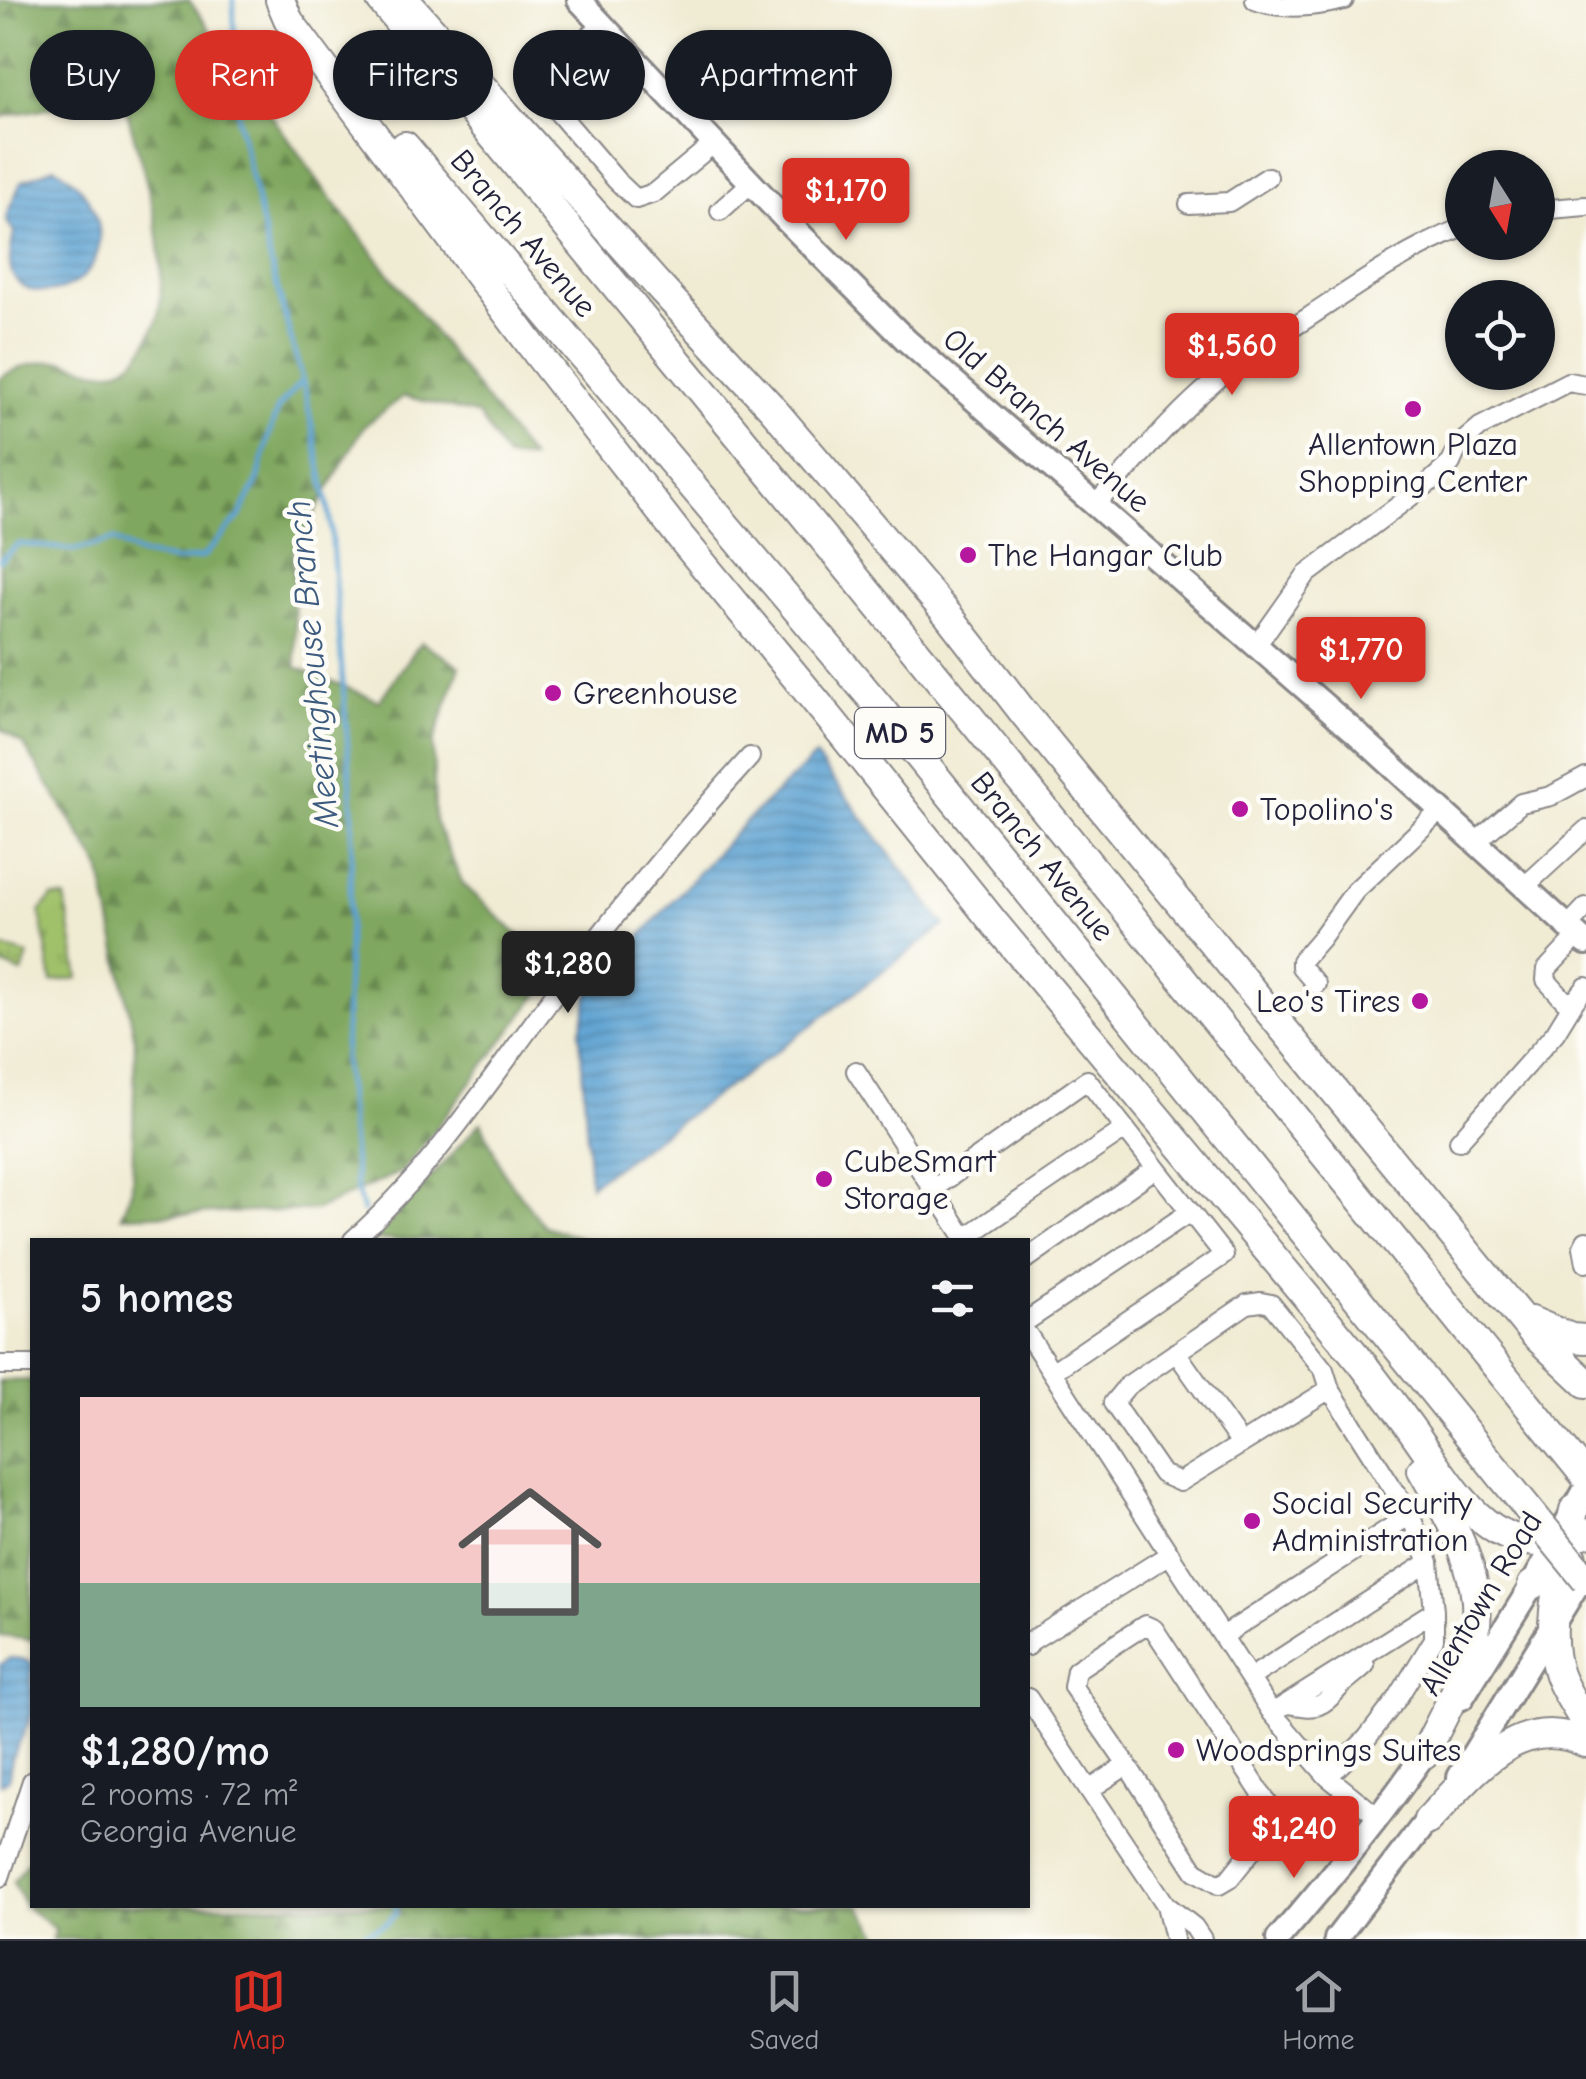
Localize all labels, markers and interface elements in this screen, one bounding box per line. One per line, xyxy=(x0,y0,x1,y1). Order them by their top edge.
chip: Buy xyxy=(30,30,155,120)
chip: Rent xyxy=(175,30,313,120)
chip: Filters xyxy=(333,30,493,120)
chip: New xyxy=(513,30,645,120)
chip: Apartment xyxy=(665,30,892,120)
street label: Branch Avenue xyxy=(443,142,604,324)
north arrow xyxy=(1445,150,1555,260)
map controls xyxy=(1445,150,1555,390)
pin: $1,170 xyxy=(765,158,927,243)
text: $1,170 xyxy=(804,172,888,209)
button: locate xyxy=(1445,280,1555,390)
pin: $1,560 xyxy=(1151,313,1313,398)
street label: Old Branch Avenue xyxy=(936,320,1158,520)
text: $1,560 xyxy=(1187,327,1277,364)
marker: Allentown Plaza Shopping Center xyxy=(1402,398,1424,420)
place label: Allentown Plaza Shopping Center xyxy=(1299,426,1528,500)
water label: Meetinghouse Branch xyxy=(278,498,347,830)
place label: The Hangar Club xyxy=(988,537,1223,574)
marker: The Hangar Club xyxy=(957,544,979,566)
pin: $1,770 xyxy=(1280,617,1442,702)
text: $1,770 xyxy=(1318,631,1404,668)
place label: Greenhouse xyxy=(573,675,737,712)
marker: Greenhouse xyxy=(542,682,564,704)
road number: MD 5 xyxy=(855,708,945,758)
street label: Branch Avenue xyxy=(963,764,1122,948)
place label: Topolino's xyxy=(1260,791,1393,828)
marker: Topolino's xyxy=(1229,798,1251,820)
pin: $1,280 xyxy=(487,931,649,1016)
text: $1,280 xyxy=(524,945,612,982)
place label: Leo's Tires xyxy=(1256,983,1400,1020)
marker: Leo's Tires xyxy=(1409,990,1431,1012)
place label: CubeSmart Storage xyxy=(844,1143,996,1217)
marker: CubeSmart Storage xyxy=(813,1168,835,1190)
icon: filters xyxy=(925,1271,980,1326)
text: 5 homes xyxy=(80,1274,233,1323)
icon: home xyxy=(440,1462,620,1642)
place label: Social Security Administration xyxy=(1272,1485,1473,1559)
street label: Allentown Road xyxy=(1411,1505,1550,1702)
marker: Social Security Administration xyxy=(1241,1510,1263,1532)
text: $1,280/mo xyxy=(80,1727,270,1776)
place label: Woodsprings Suites xyxy=(1196,1732,1461,1769)
marker: Woodsprings Suites xyxy=(1165,1739,1187,1761)
text: 2 rooms · 72 m² xyxy=(80,1776,297,1813)
pin: $1,240 xyxy=(1213,1796,1375,1881)
text: $1,240 xyxy=(1251,1810,1337,1847)
text: Georgia Avenue xyxy=(80,1813,296,1850)
tab: Map xyxy=(231,1964,286,2056)
tab: Saved xyxy=(749,1964,819,2056)
tab: Home xyxy=(1282,1964,1355,2056)

